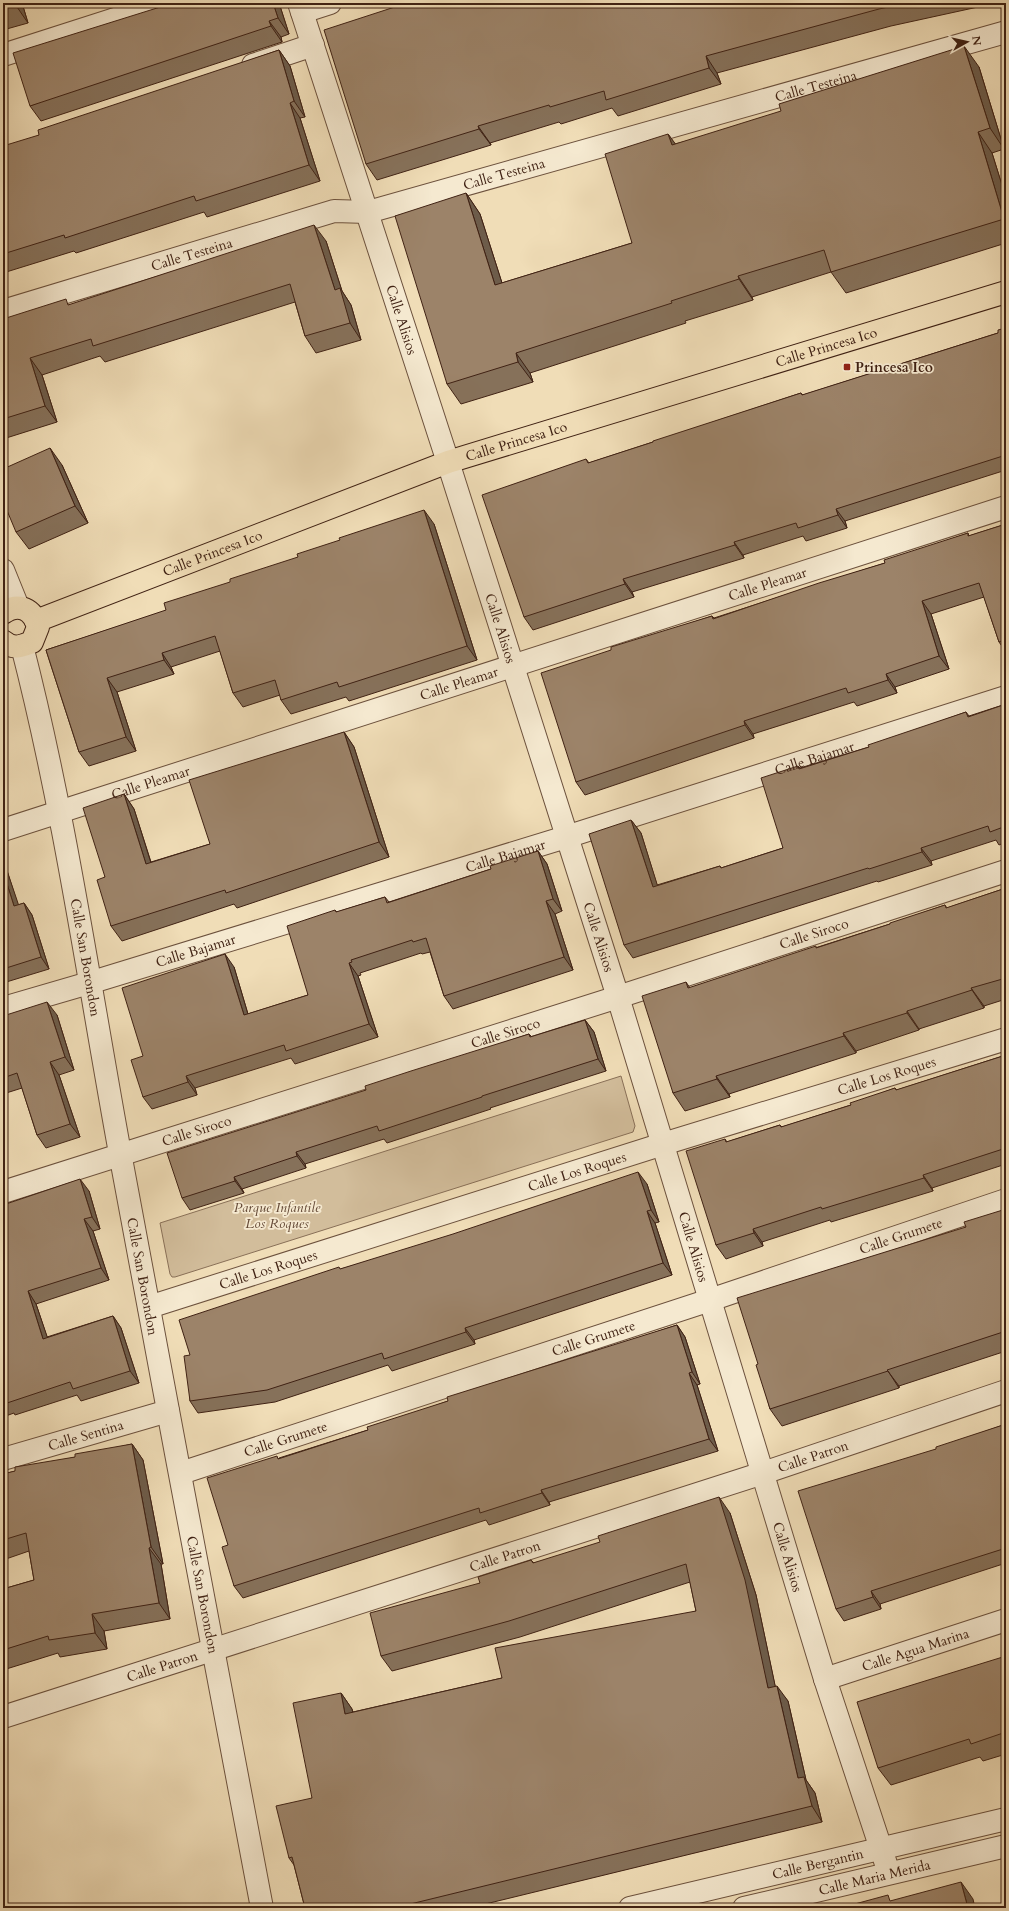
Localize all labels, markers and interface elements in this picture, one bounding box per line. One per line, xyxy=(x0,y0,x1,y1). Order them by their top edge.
north arrow xyxy=(947,22,987,62)
text: N xyxy=(968,35,985,47)
street label: Calle Testeina xyxy=(773,66,859,107)
street label: Calle Testeina xyxy=(461,154,547,195)
street label: Calle Testeina xyxy=(149,233,235,276)
street label: Calle Alisios xyxy=(381,283,422,358)
street label: Calle Princesa Ico xyxy=(773,323,880,372)
place label: Princesa Ico xyxy=(855,358,933,377)
marker: Princesa Ico xyxy=(842,362,852,372)
street label: Calle Princesa Ico xyxy=(463,417,570,466)
street label: Calle Princesa Ico xyxy=(160,525,265,581)
street label: Calle Pleamar xyxy=(726,563,810,606)
street label: Calle Alisios xyxy=(480,591,520,666)
street label: Calle Pleamar xyxy=(417,662,502,705)
street label: Calle Bajamar xyxy=(772,737,858,780)
street label: Calle Pleamar xyxy=(109,761,193,804)
street label: Calle Bajamar xyxy=(463,835,549,877)
street label: Calle San Borondon xyxy=(66,897,105,1018)
street label: Calle Alisios xyxy=(578,900,619,975)
street label: Calle Siroco xyxy=(777,914,851,954)
street label: Calle Bajamar xyxy=(153,929,239,972)
street label: Calle Siroco xyxy=(468,1013,543,1053)
street label: Calle Los Roques xyxy=(835,1052,939,1100)
street label: Calle Siroco xyxy=(160,1111,234,1151)
street label: Calle Los Roques xyxy=(526,1147,629,1196)
park label: Parque Infantile Los Roques xyxy=(234,1198,321,1233)
street label: Calle Alisios xyxy=(674,1210,713,1285)
street label: Calle Grumete xyxy=(857,1213,945,1259)
street label: Calle San Borondon xyxy=(122,1216,163,1337)
street label: Calle Los Roques xyxy=(217,1245,320,1294)
street label: Calle Grumete xyxy=(549,1316,638,1361)
street label: Calle Sentina xyxy=(46,1415,126,1455)
street label: Calle Grumete xyxy=(241,1417,330,1462)
street label: Calle Patron xyxy=(775,1436,851,1477)
street label: Calle Alisios xyxy=(768,1520,807,1595)
street label: Calle San Borondon xyxy=(182,1534,223,1655)
street label: Calle Patron xyxy=(467,1536,543,1577)
street label: Calle Agua Marina xyxy=(859,1624,972,1676)
street label: Calle Patron xyxy=(124,1646,200,1687)
street label: Calle Bergantin xyxy=(770,1844,866,1884)
street label: Calle Maria Merida xyxy=(817,1855,932,1900)

